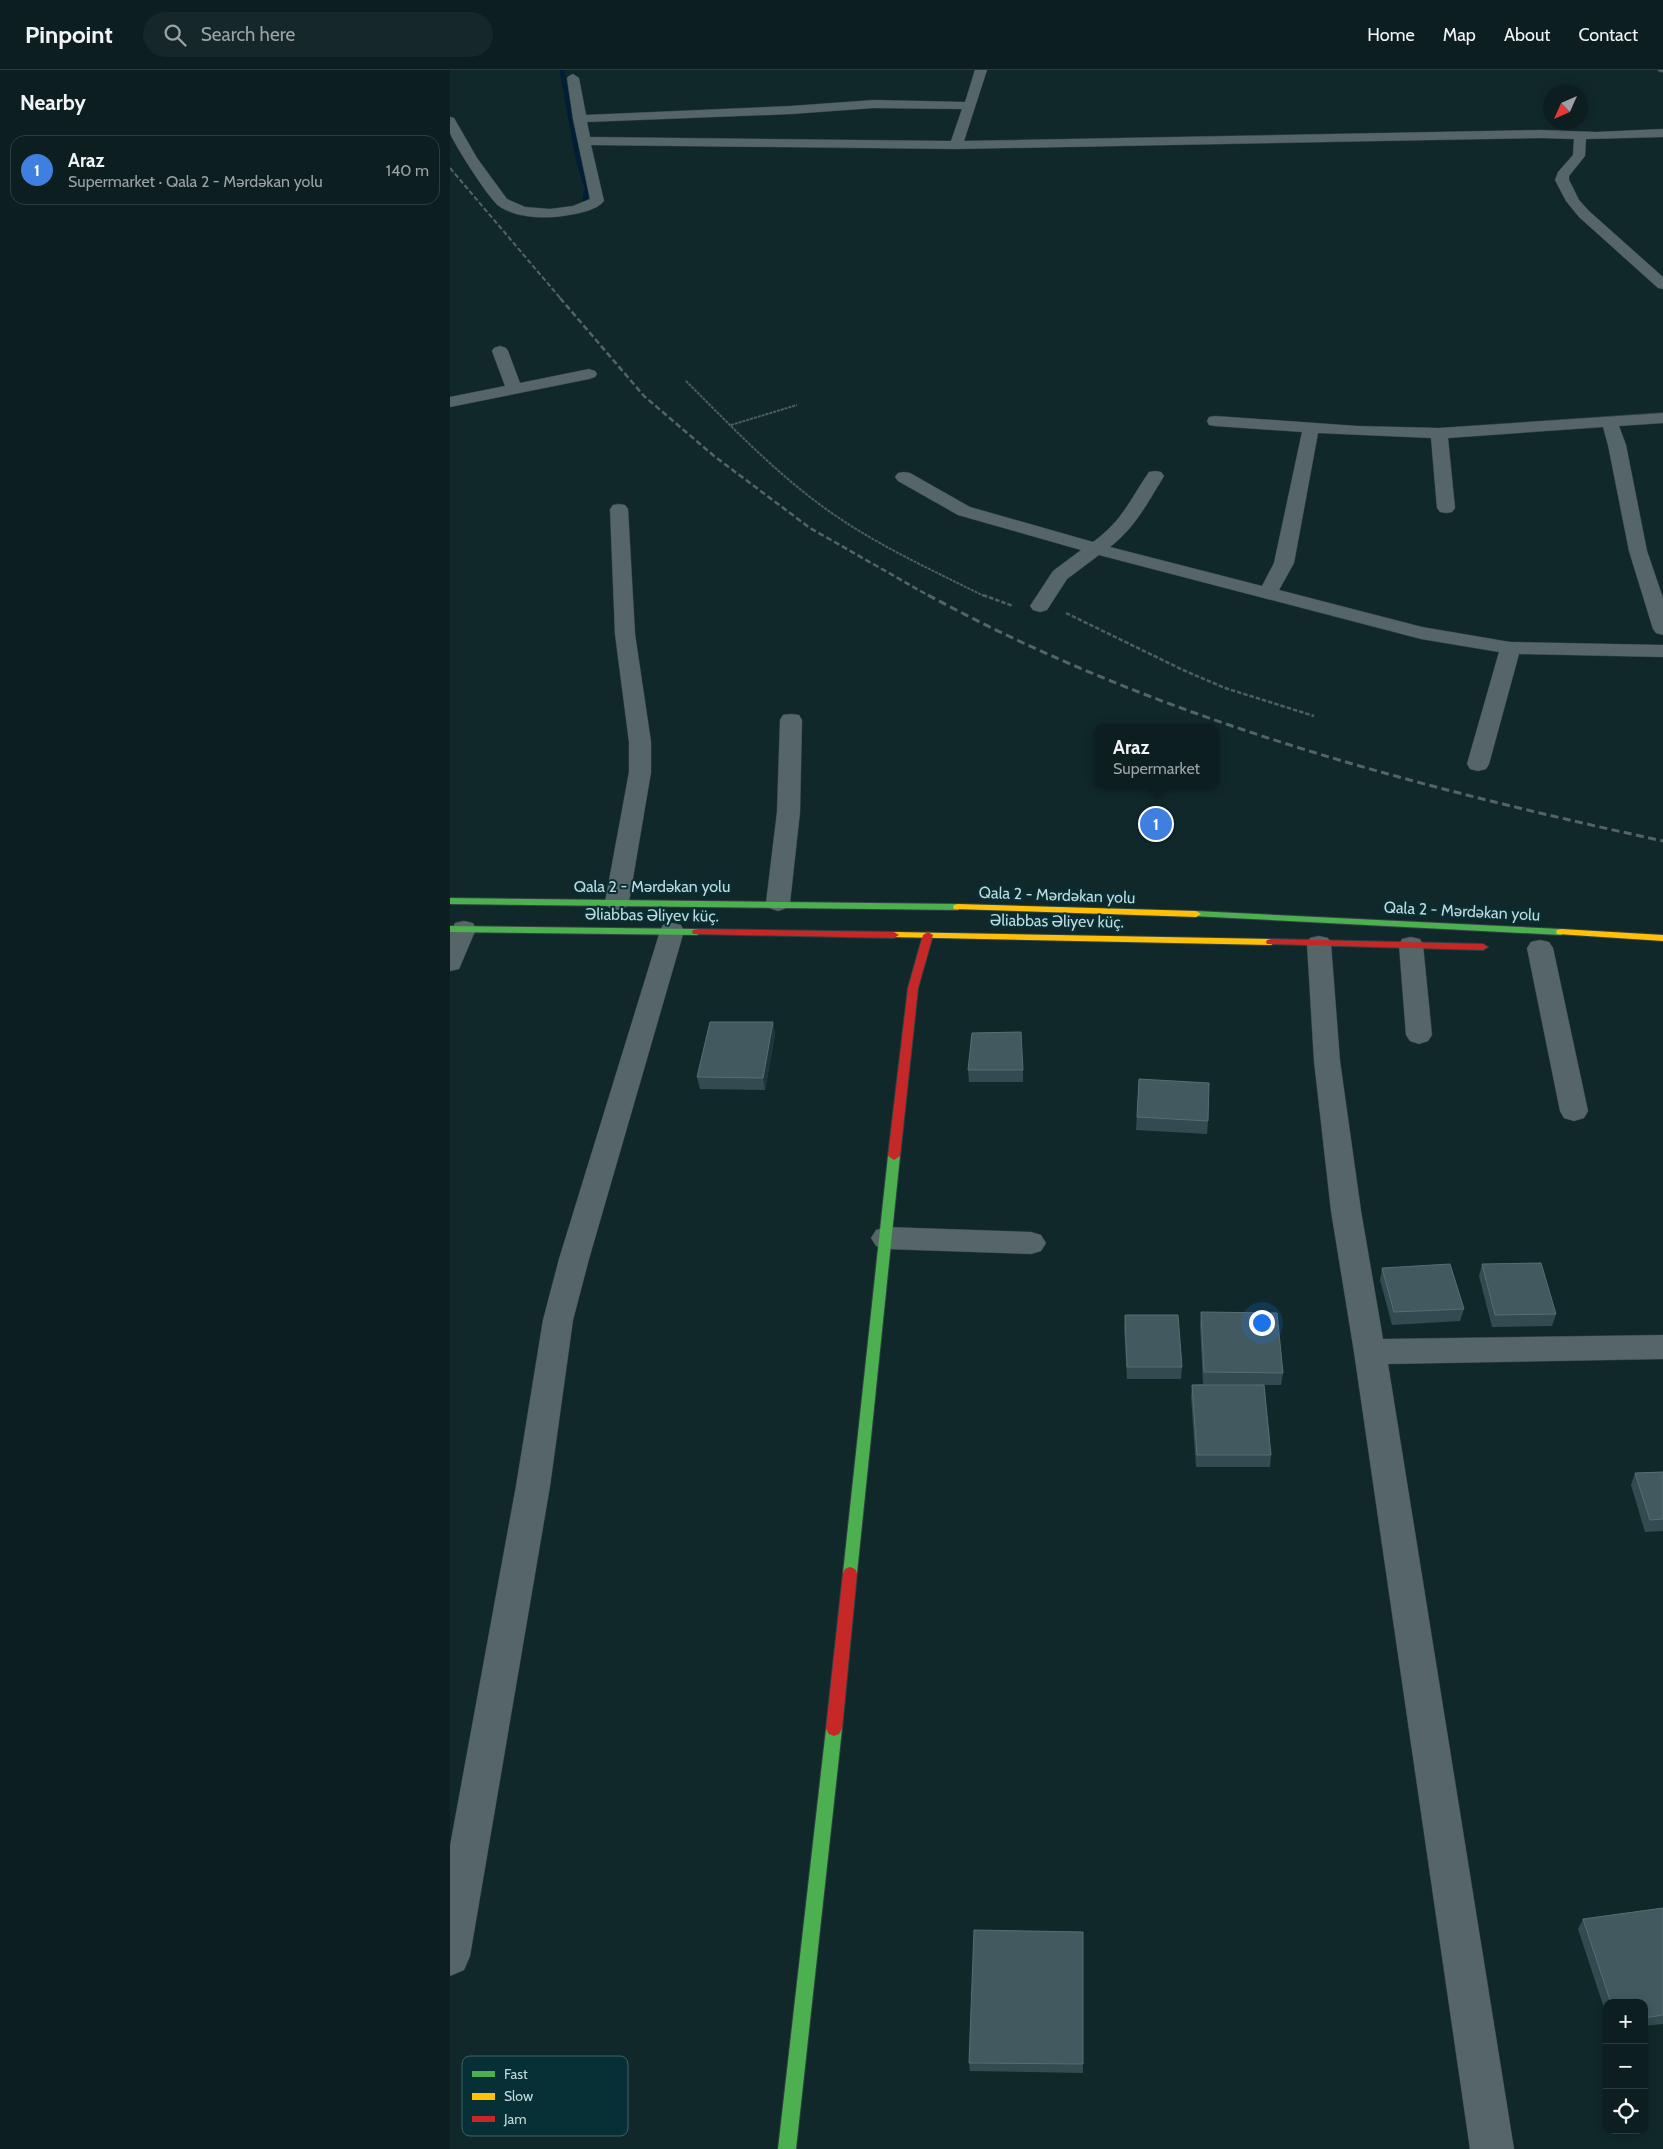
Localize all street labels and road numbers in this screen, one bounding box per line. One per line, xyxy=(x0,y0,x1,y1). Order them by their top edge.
street label: Qala 2 - Mərdəkan yolu xyxy=(574,877,730,896)
street label: Qala 2 - Mərdəkan yolu xyxy=(978,883,1136,907)
street label: Qala 2 - Mərdəkan yolu xyxy=(1383,897,1541,925)
street label: Əliabbas Əliyev küç. xyxy=(585,904,719,926)
street label: Əliabbas Əliyev küç. xyxy=(990,910,1124,932)

